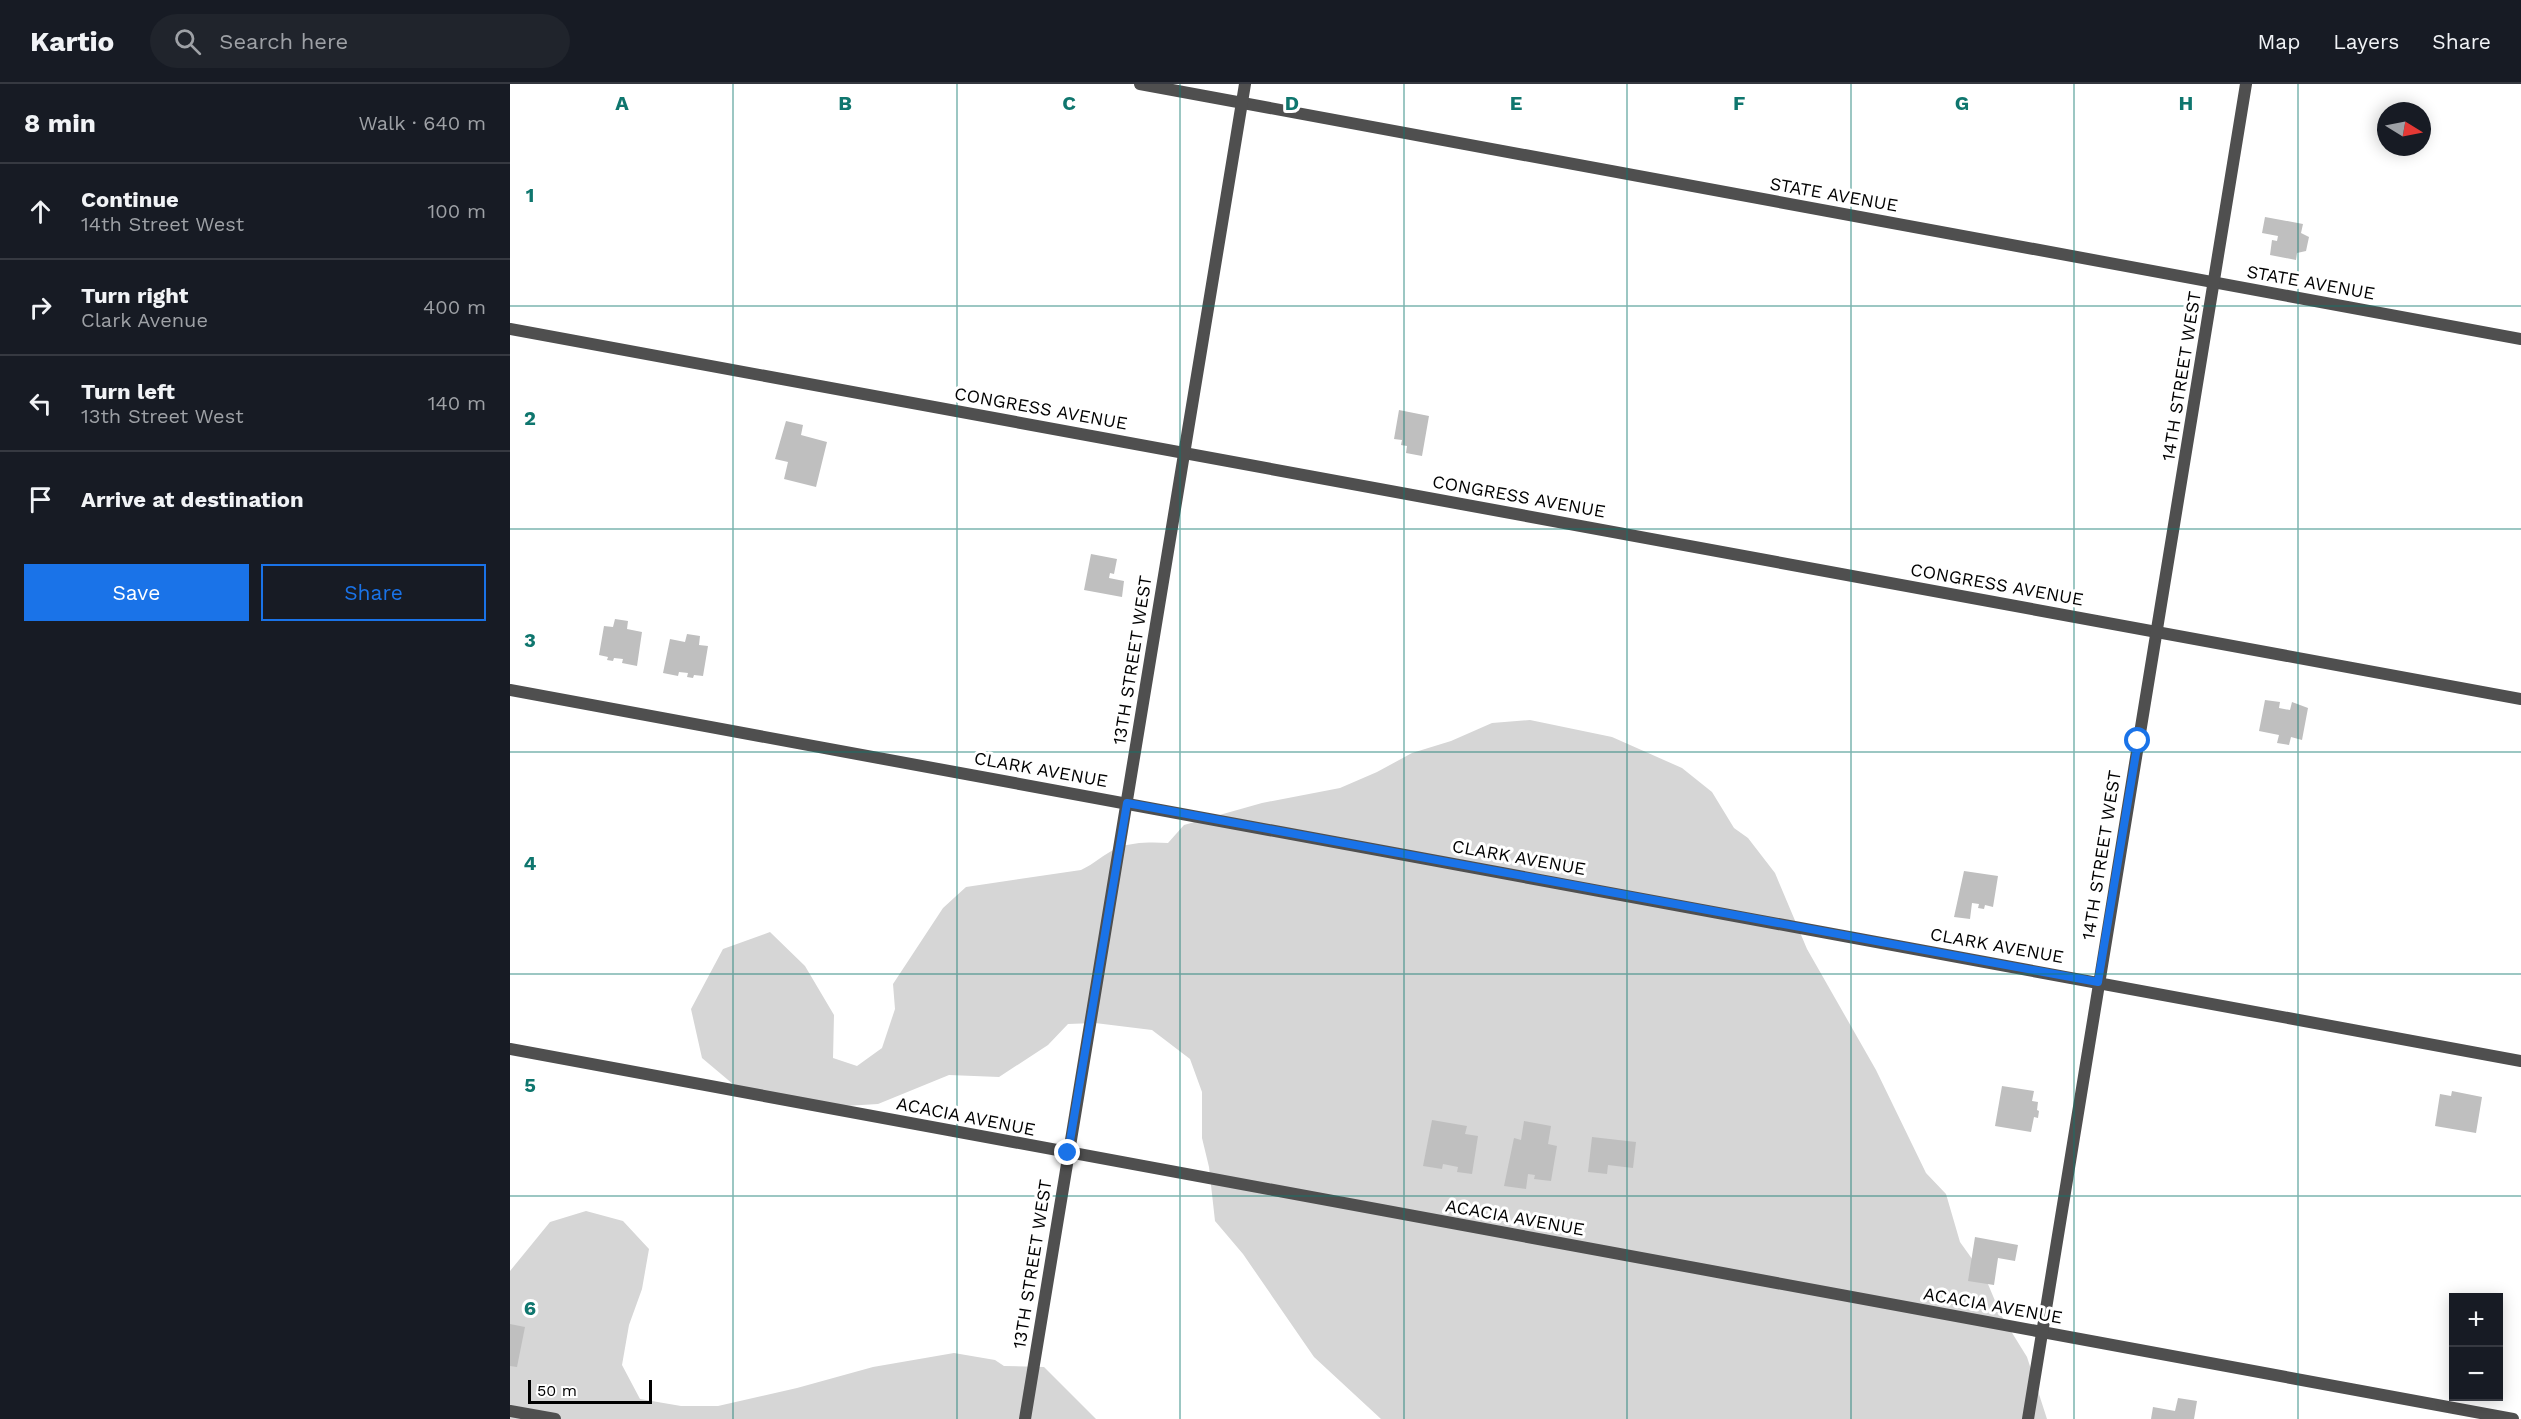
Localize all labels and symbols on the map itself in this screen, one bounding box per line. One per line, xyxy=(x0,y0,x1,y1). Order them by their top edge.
text: A xyxy=(615,91,629,115)
text: B xyxy=(838,91,852,115)
text: C xyxy=(1062,91,1076,115)
text: D xyxy=(1285,91,1299,115)
text: E xyxy=(1510,91,1522,115)
text: F xyxy=(1733,91,1745,115)
text: G xyxy=(1955,91,1969,115)
text: H xyxy=(2179,91,2193,115)
north arrow xyxy=(2377,102,2431,156)
street label: STATE AVENUE xyxy=(1768,172,1900,216)
text: 1 xyxy=(526,183,534,207)
street label: STATE AVENUE xyxy=(2245,260,2377,304)
street label: 14TH STREET WEST xyxy=(2157,290,2205,462)
street label: CONGRESS AVENUE xyxy=(953,382,1129,434)
text: 2 xyxy=(524,406,536,430)
street label: CONGRESS AVENUE xyxy=(1431,470,1607,522)
street label: CONGRESS AVENUE xyxy=(1909,558,2085,610)
street label: 13TH STREET WEST xyxy=(1108,574,1156,746)
text: 3 xyxy=(524,628,536,652)
route start xyxy=(2124,727,2150,753)
street label: CLARK AVENUE xyxy=(973,747,1109,791)
street label: 14TH STREET WEST xyxy=(2077,769,2125,941)
street label: CLARK AVENUE xyxy=(1451,835,1587,879)
text: 4 xyxy=(524,851,537,875)
street label: CLARK AVENUE xyxy=(1929,923,2065,967)
text: 5 xyxy=(524,1073,536,1097)
street label: ACACIA AVENUE xyxy=(895,1092,1037,1140)
route end xyxy=(1054,1139,1080,1165)
street label: 13TH STREET WEST xyxy=(1008,1178,1056,1350)
street label: ACACIA AVENUE xyxy=(1444,1194,1586,1240)
street label: ACACIA AVENUE xyxy=(1922,1282,2064,1328)
text: 6 xyxy=(524,1296,536,1320)
scale bar xyxy=(528,1377,652,1404)

